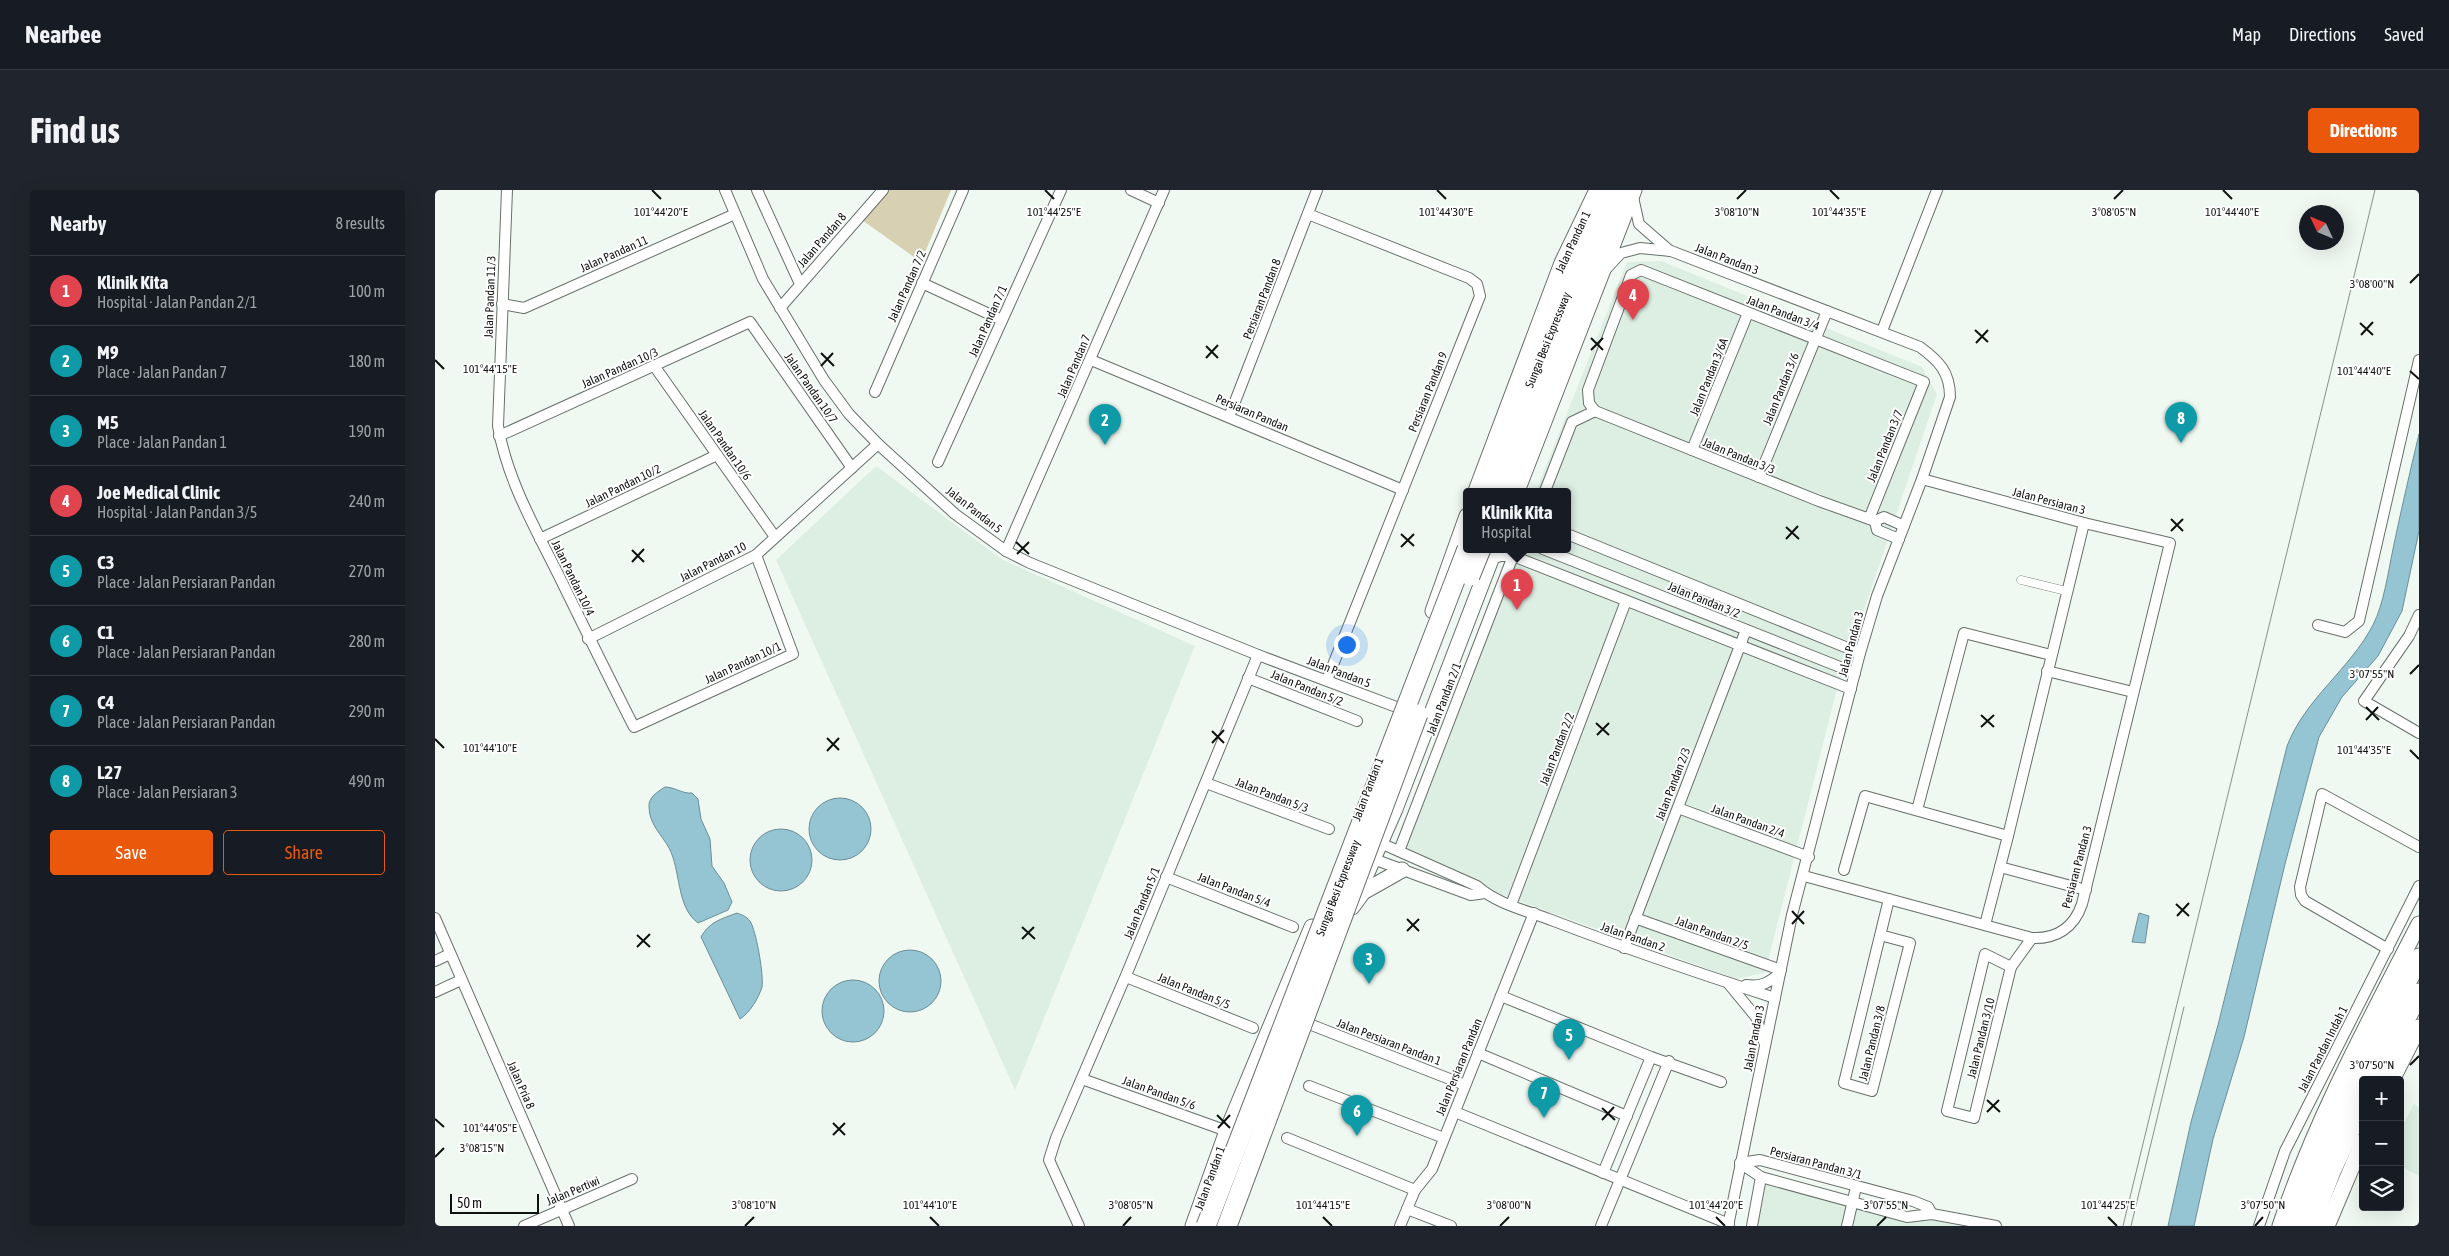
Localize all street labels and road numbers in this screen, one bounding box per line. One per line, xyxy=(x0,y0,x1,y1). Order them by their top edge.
street label: Jalan Pandan 1 xyxy=(1552,208,1594,275)
street label: Jalan Pandan 8 xyxy=(795,210,850,270)
street label: Jalan Pandan 11 xyxy=(578,233,650,275)
street label: Jalan Pandan 3 xyxy=(1693,240,1761,278)
street label: Jalan Pandan 7/2 xyxy=(885,248,929,324)
street label: Jalan Pandan 11/3 xyxy=(482,256,498,338)
street label: Persiaran Pandan 8 xyxy=(1240,256,1284,341)
street label: Jalan Pandan 7/1 xyxy=(966,283,1010,359)
street label: Sungai Besi Expressway xyxy=(1522,290,1574,390)
street label: Jalan Pandan 3/4 xyxy=(1745,293,1822,333)
street label: Jalan Pandan 7 xyxy=(1054,332,1094,400)
street label: Jalan Pandan 3/6A xyxy=(1687,336,1731,418)
street label: Jalan Pandan 10/3 xyxy=(580,345,660,391)
street label: Jalan Pandan 10/7 xyxy=(782,350,841,426)
street label: Persiaran Pandan 9 xyxy=(1406,350,1451,434)
street label: Jalan Pandan 3/6 xyxy=(1760,350,1802,427)
street label: Persiaran Pandan xyxy=(1213,391,1291,435)
street label: Jalan Pandan 10/6 xyxy=(696,407,755,483)
street label: Jalan Pandan 3/7 xyxy=(1864,407,1906,484)
street label: Jalan Pandan 3/3 xyxy=(1701,435,1777,477)
street label: Jalan Pandan 10/2 xyxy=(583,462,663,510)
street label: Jalan Pandan 5 xyxy=(943,484,1005,536)
street label: Jalan Persiaran 3 xyxy=(2011,485,2087,517)
street label: Jalan Pandan 10/4 xyxy=(549,538,598,618)
street label: Jalan Pandan 10 xyxy=(677,539,749,585)
street label: Jalan Pandan 3/2 xyxy=(1666,579,1742,621)
street label: Jalan Pandan 3 xyxy=(1836,610,1866,678)
street label: Jalan Pandan 10/1 xyxy=(703,639,784,687)
street label: Jalan Pandan 5 xyxy=(1305,653,1373,691)
street label: Jalan Pandan 2/1 xyxy=(1424,660,1464,737)
street label: Jalan Pandan 5/2 xyxy=(1269,667,1345,709)
street label: Jalan Pandan 2/2 xyxy=(1537,711,1577,787)
street label: Jalan Pandan 2/3 xyxy=(1653,746,1693,822)
street label: Jalan Pandan 1 xyxy=(1349,755,1387,823)
street label: Jalan Pandan 5/3 xyxy=(1234,775,1310,815)
street label: Jalan Pandan 2/4 xyxy=(1710,801,1787,841)
street label: Persiaran Pandan 3 xyxy=(2059,824,2095,910)
street label: Sungai Besi Expressway xyxy=(1313,838,1363,938)
street label: Jalan Pandan 5/1 xyxy=(1121,864,1163,941)
street label: Jalan Pandan 5/4 xyxy=(1196,870,1273,910)
street label: Jalan Pandan 2/5 xyxy=(1674,913,1750,953)
street label: Jalan Pandan 2 xyxy=(1599,919,1667,955)
street label: Jalan Pandan 5/5 xyxy=(1156,970,1232,1012)
street label: Jalan Pandan 3/10 xyxy=(1964,996,1998,1080)
street label: Jalan Pandan Indah 1 xyxy=(2295,1003,2351,1094)
street label: Jalan Pandan 3 xyxy=(1741,1004,1767,1072)
street label: Jalan Pandan 3/8 xyxy=(1856,1004,1888,1082)
street label: Jalan Persiaran Pandan 1 xyxy=(1335,1016,1444,1069)
street label: Jalan Persiaran Pandan xyxy=(1433,1016,1485,1118)
street label: Jalan Pria 8 xyxy=(504,1059,538,1111)
street label: Jalan Pandan 5/6 xyxy=(1121,1073,1198,1113)
street label: Jalan Pandan 1 xyxy=(1192,1144,1228,1212)
street label: Persiaran Pandan 3/1 xyxy=(1768,1144,1864,1182)
street label: Jalan Pertiwi xyxy=(544,1174,602,1208)

